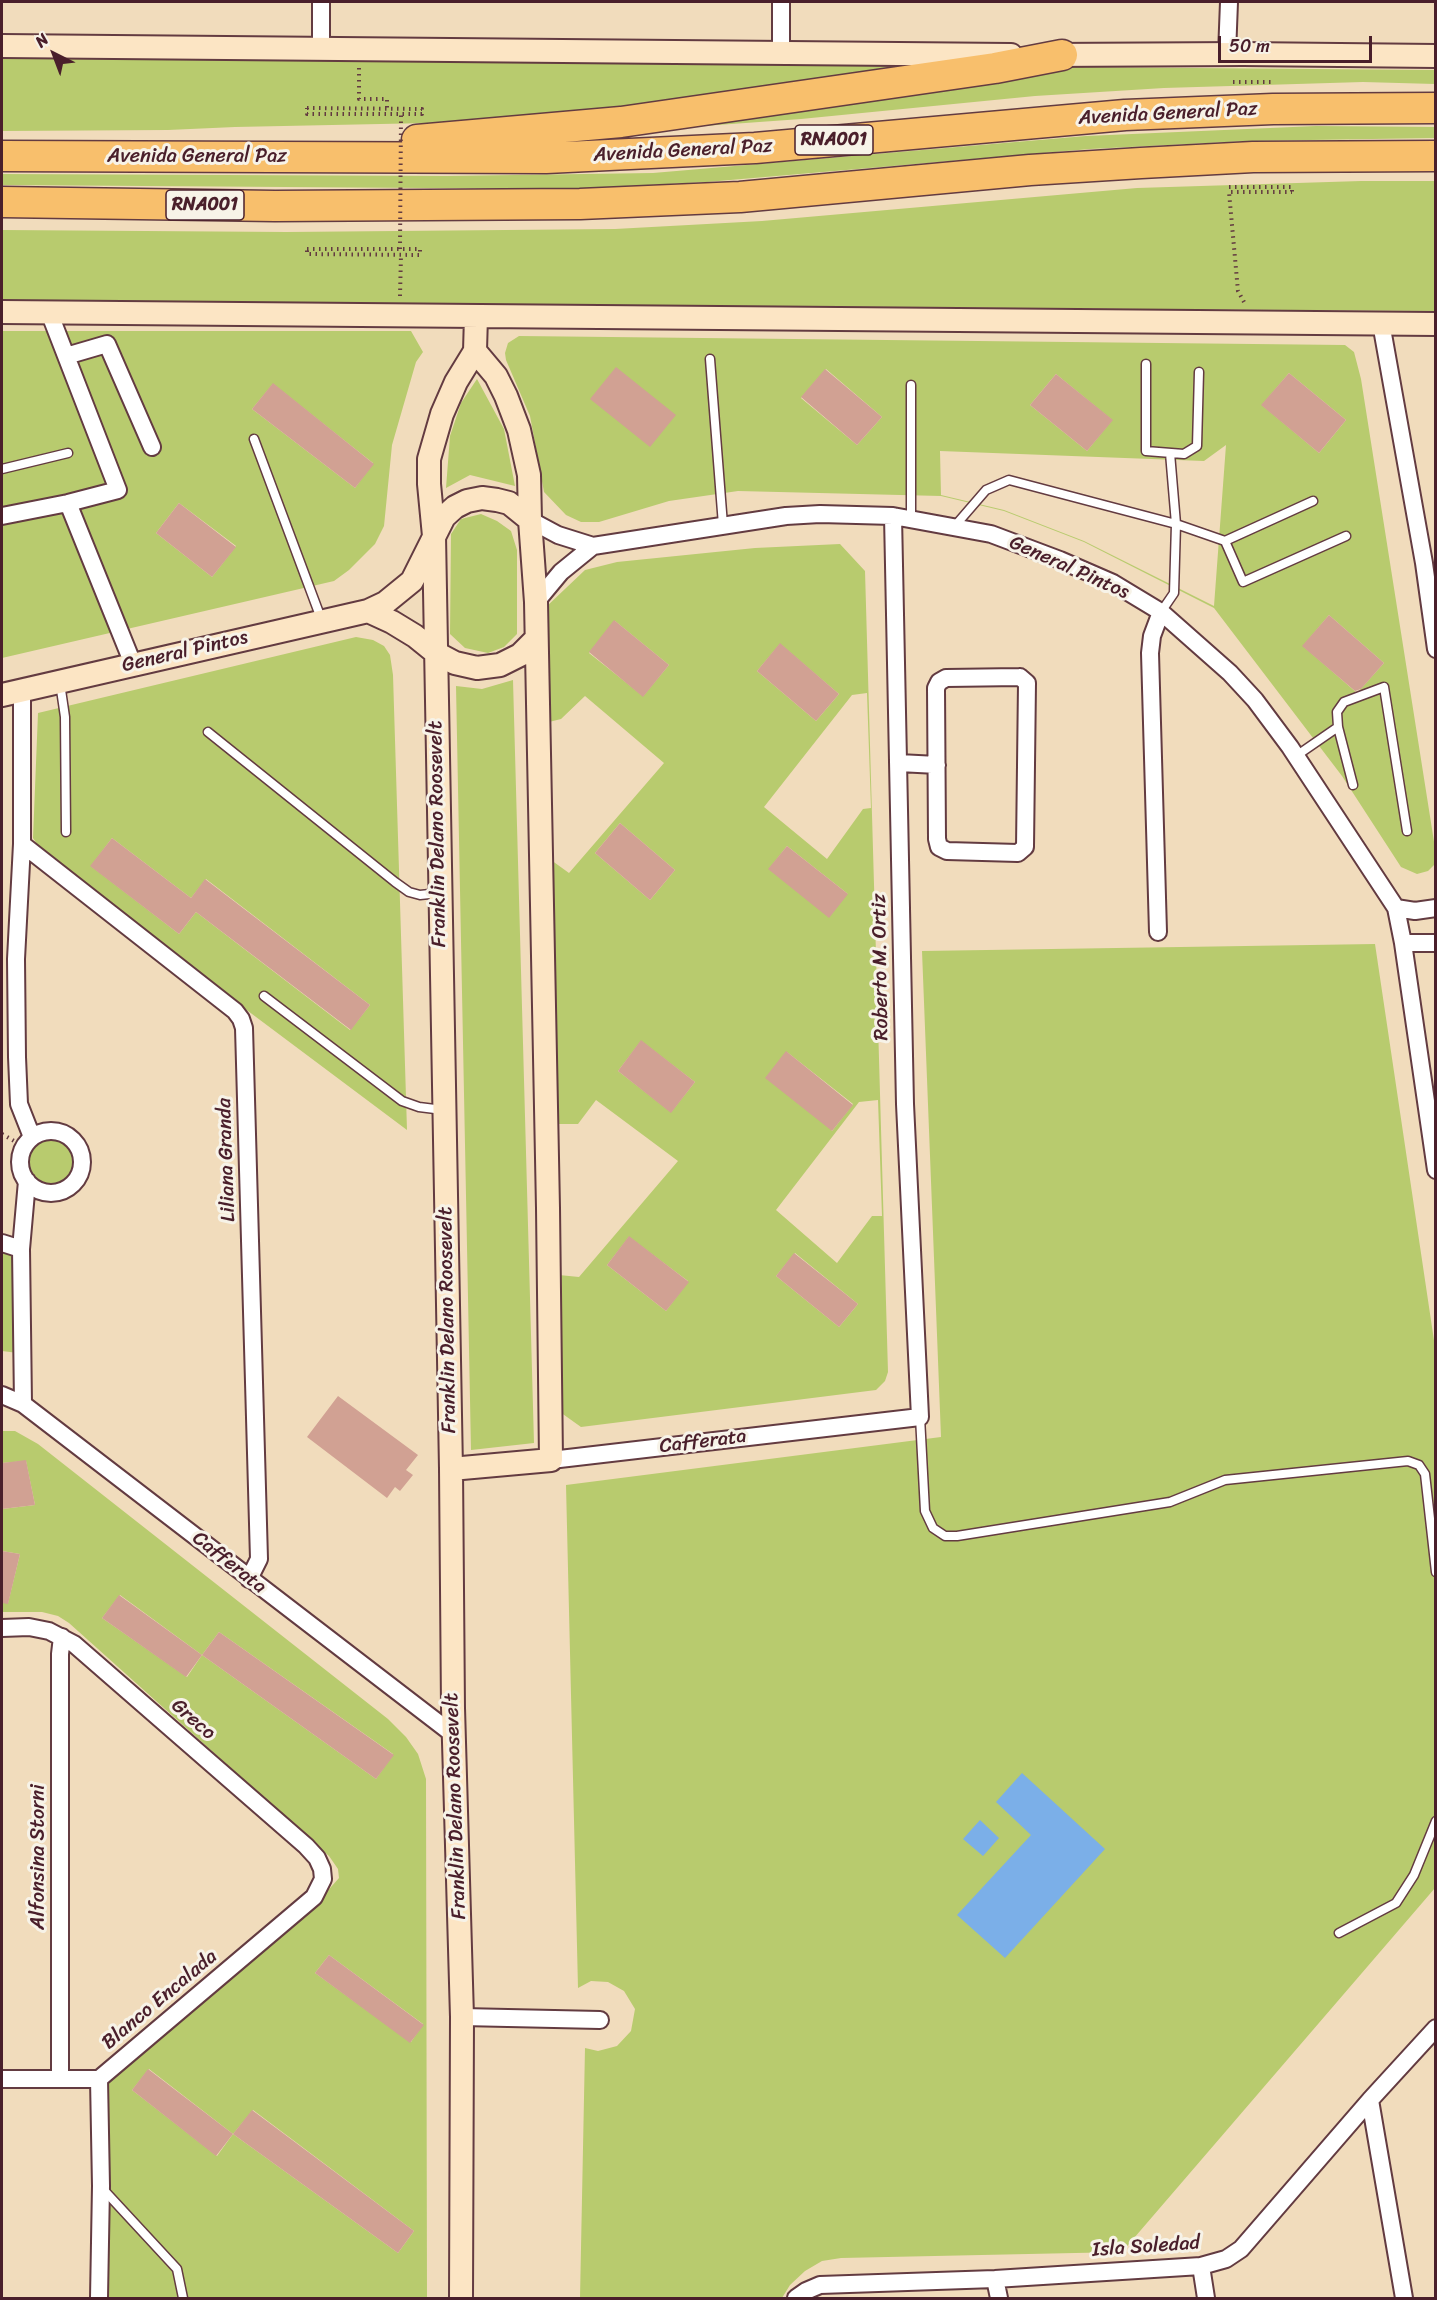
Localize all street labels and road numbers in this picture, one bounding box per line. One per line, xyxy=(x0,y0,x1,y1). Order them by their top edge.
street label: Avenida General Paz xyxy=(1078,97,1258,131)
road number: RNA001 xyxy=(795,125,873,155)
street label: Avenida General Paz xyxy=(593,134,773,168)
street label: Avenida General Paz xyxy=(107,145,287,169)
road number: RNA001 xyxy=(166,190,244,220)
street label: General Pintos xyxy=(1005,531,1133,605)
street label: General Pintos xyxy=(120,626,250,678)
street label: Franklin Delano Roosevelt xyxy=(424,720,452,948)
street label: Roberto M. Ortiz xyxy=(868,893,894,1041)
street label: Liliana Granda xyxy=(213,1098,241,1222)
street label: Franklin Delano Roosevelt xyxy=(434,1206,462,1434)
street label: Cafferata xyxy=(658,1425,748,1459)
street label: Cafferata xyxy=(187,1527,271,1599)
street label: Franklin Delano Roosevelt xyxy=(440,1692,472,1920)
street label: Greco xyxy=(166,1694,220,1746)
street label: Alfonsina Storni xyxy=(27,1784,51,1930)
street label: Blanco Encalada xyxy=(98,1945,222,2055)
street label: Isla Soledad xyxy=(1091,2231,1201,2263)

